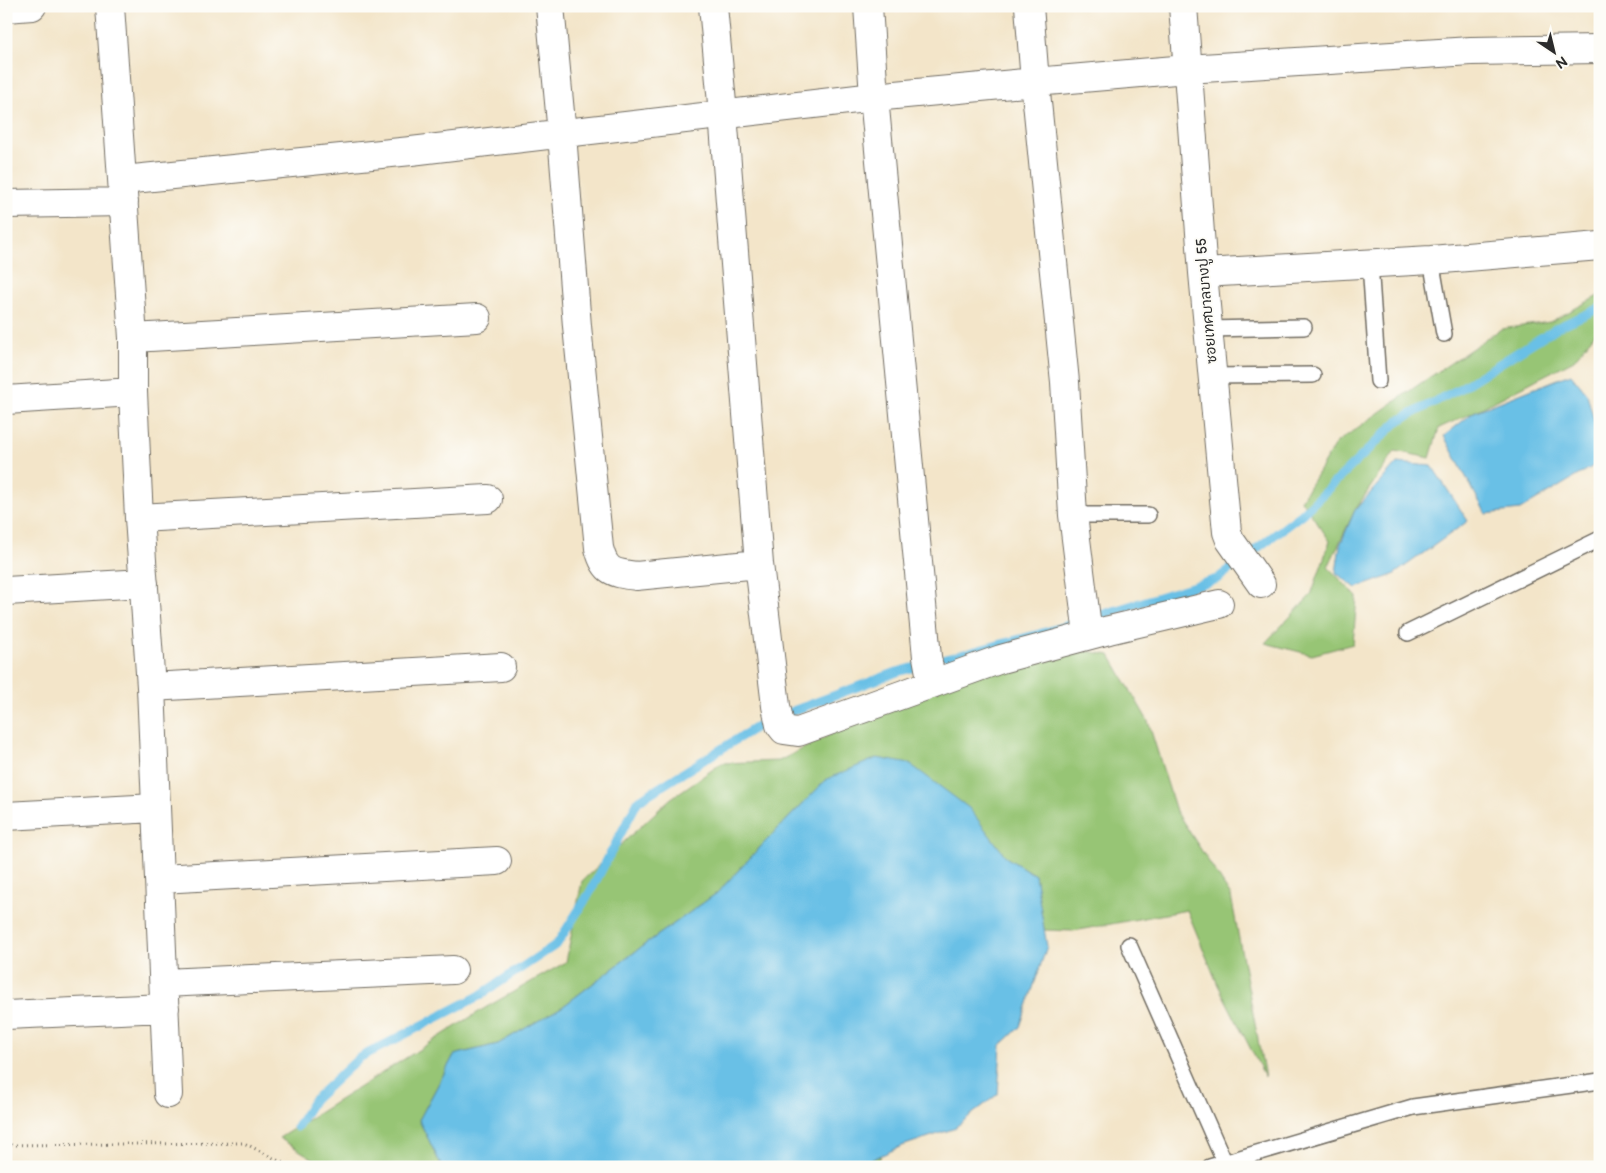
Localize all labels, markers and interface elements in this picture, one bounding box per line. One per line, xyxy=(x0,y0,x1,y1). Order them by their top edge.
north arrow xyxy=(1528,28,1578,78)
text: N xyxy=(1552,52,1570,72)
street label: ซอยเทศบาลบางปู 55 xyxy=(1193,237,1221,364)

